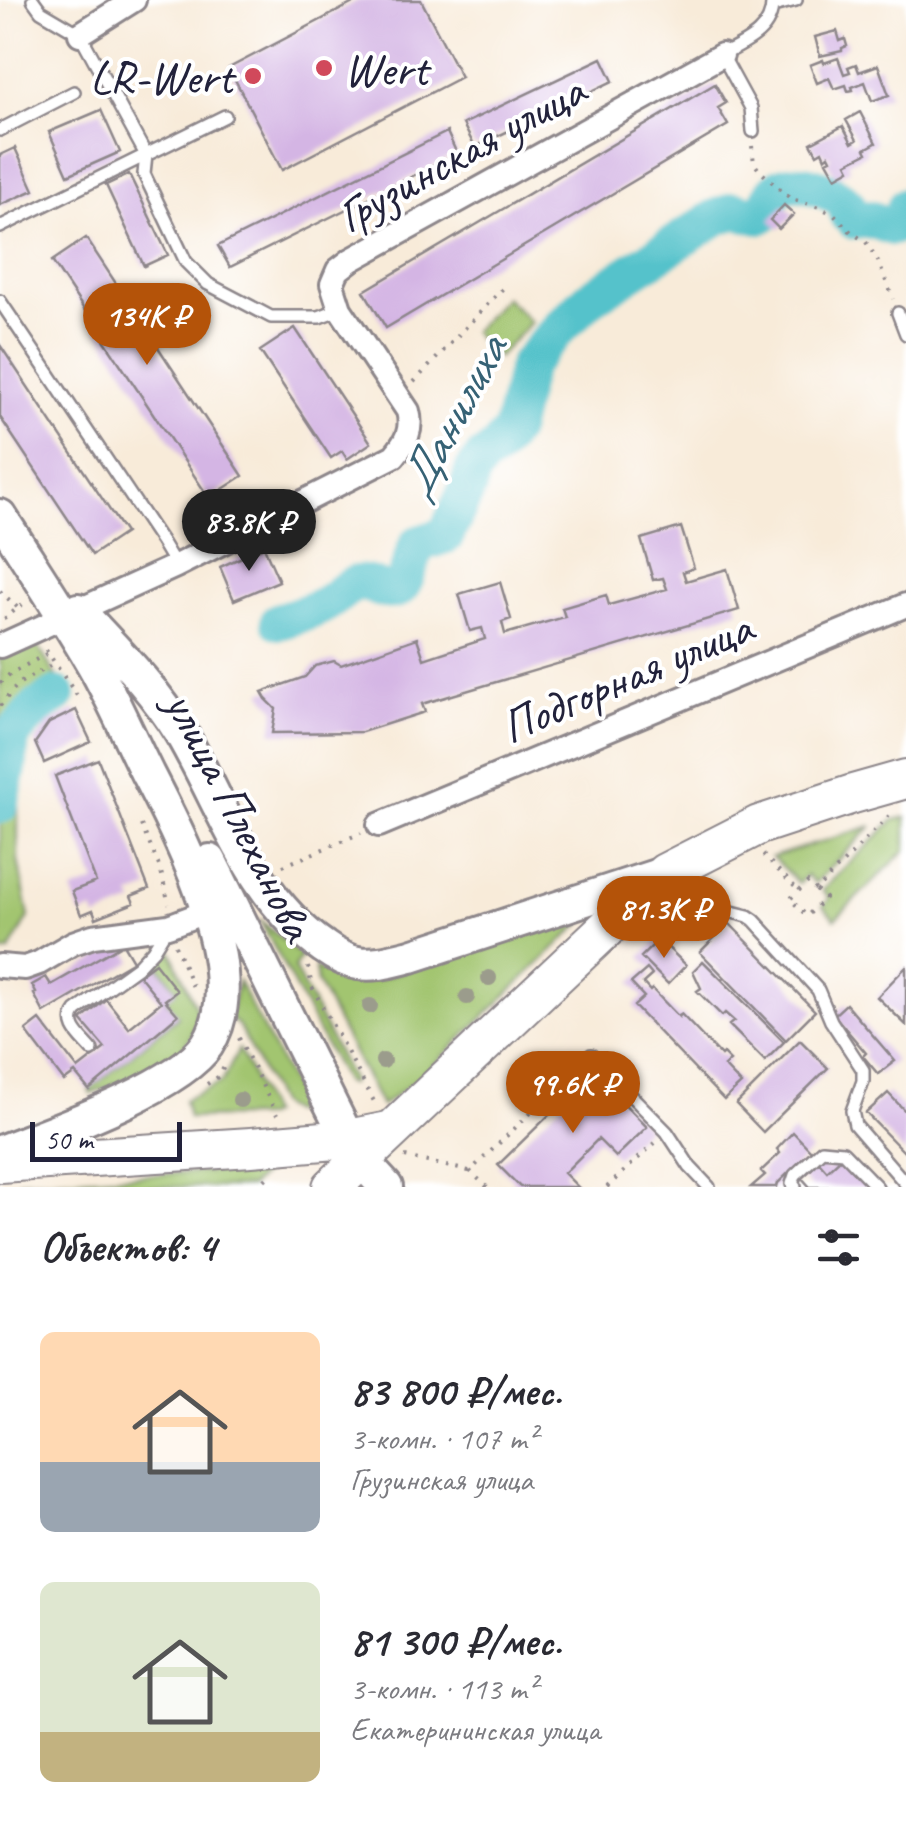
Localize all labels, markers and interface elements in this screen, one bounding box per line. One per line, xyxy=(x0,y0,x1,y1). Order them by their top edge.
place label: Wert xyxy=(344,39,432,99)
place label: LR-Wert xyxy=(90,47,237,107)
marker: Wert xyxy=(313,57,335,79)
street label: Грузинская улица xyxy=(326,59,598,246)
marker: LR-Wert xyxy=(242,65,264,87)
pin: 134K ₽ xyxy=(66,283,228,368)
text: 134K ₽ xyxy=(105,295,189,336)
water label: Данилиха xyxy=(383,321,523,509)
pin: 83.8K ₽ xyxy=(157,489,341,574)
text: 83.8K ₽ xyxy=(204,501,294,542)
street label: Подгорная улица xyxy=(492,596,764,757)
street label: улица Плеханова xyxy=(150,678,330,953)
pin: 81.3K ₽ xyxy=(572,876,756,961)
text: 81.3K ₽ xyxy=(619,888,709,929)
pin: 99.6K ₽ xyxy=(481,1051,665,1136)
text: 99.6K ₽ xyxy=(528,1063,618,1104)
scale bar xyxy=(30,1117,182,1162)
text: 50 m xyxy=(45,1122,93,1157)
icon: filters xyxy=(811,1220,866,1275)
text: Объектов: 4 xyxy=(40,1221,216,1274)
text: 83 800 ₽/мес. xyxy=(350,1365,561,1418)
icon: home xyxy=(120,1372,240,1492)
text: 3-комн. · 107 m² xyxy=(350,1418,537,1459)
text: Грузинская улица xyxy=(350,1459,533,1500)
text: 81 300 ₽/мес. xyxy=(350,1615,561,1668)
icon: home xyxy=(120,1622,240,1742)
text: 3-комн. · 113 m² xyxy=(350,1668,537,1709)
text: Екатерининская улица xyxy=(350,1709,600,1750)

